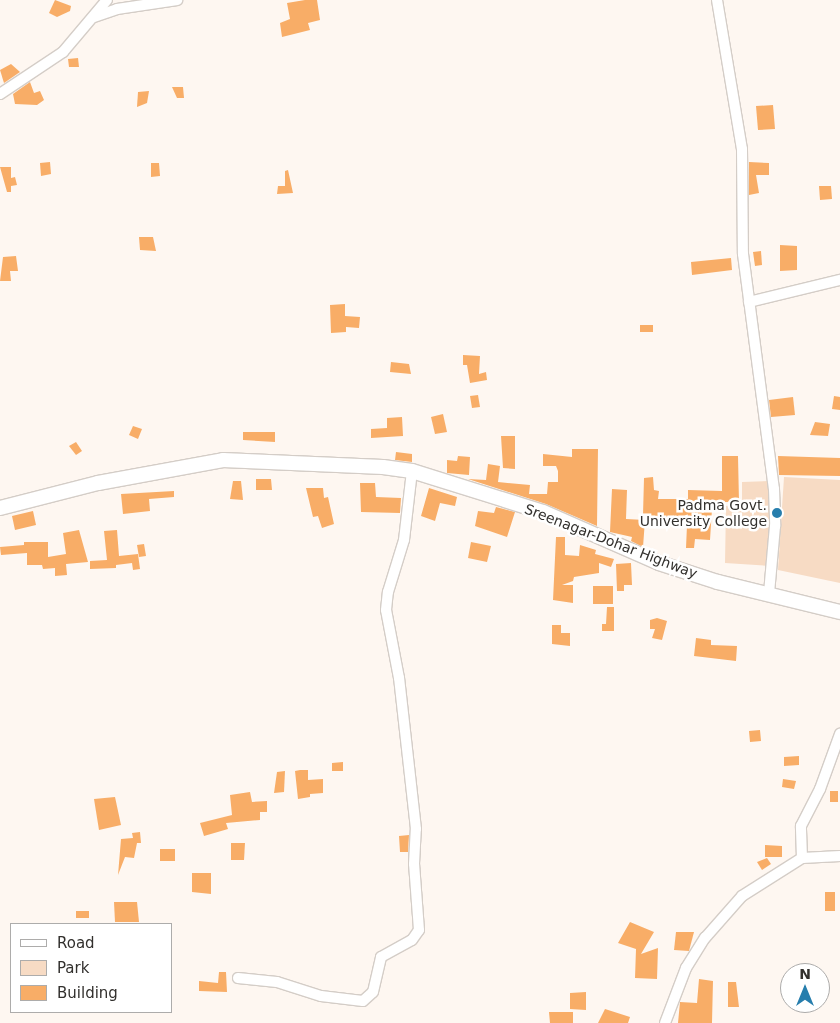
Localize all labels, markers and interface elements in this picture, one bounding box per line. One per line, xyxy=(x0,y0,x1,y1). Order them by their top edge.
place label: Padma Govt. University College xyxy=(640,497,767,530)
street label: Sreenagar-Dohar Highway xyxy=(522,500,700,582)
marker: Padma Govt. University College xyxy=(771,507,783,519)
legend xyxy=(10,923,172,1013)
text: Road xyxy=(57,934,95,952)
text: Park xyxy=(57,959,89,977)
north arrow xyxy=(780,963,830,1013)
text: N xyxy=(799,966,811,982)
text: Building xyxy=(57,984,118,1002)

